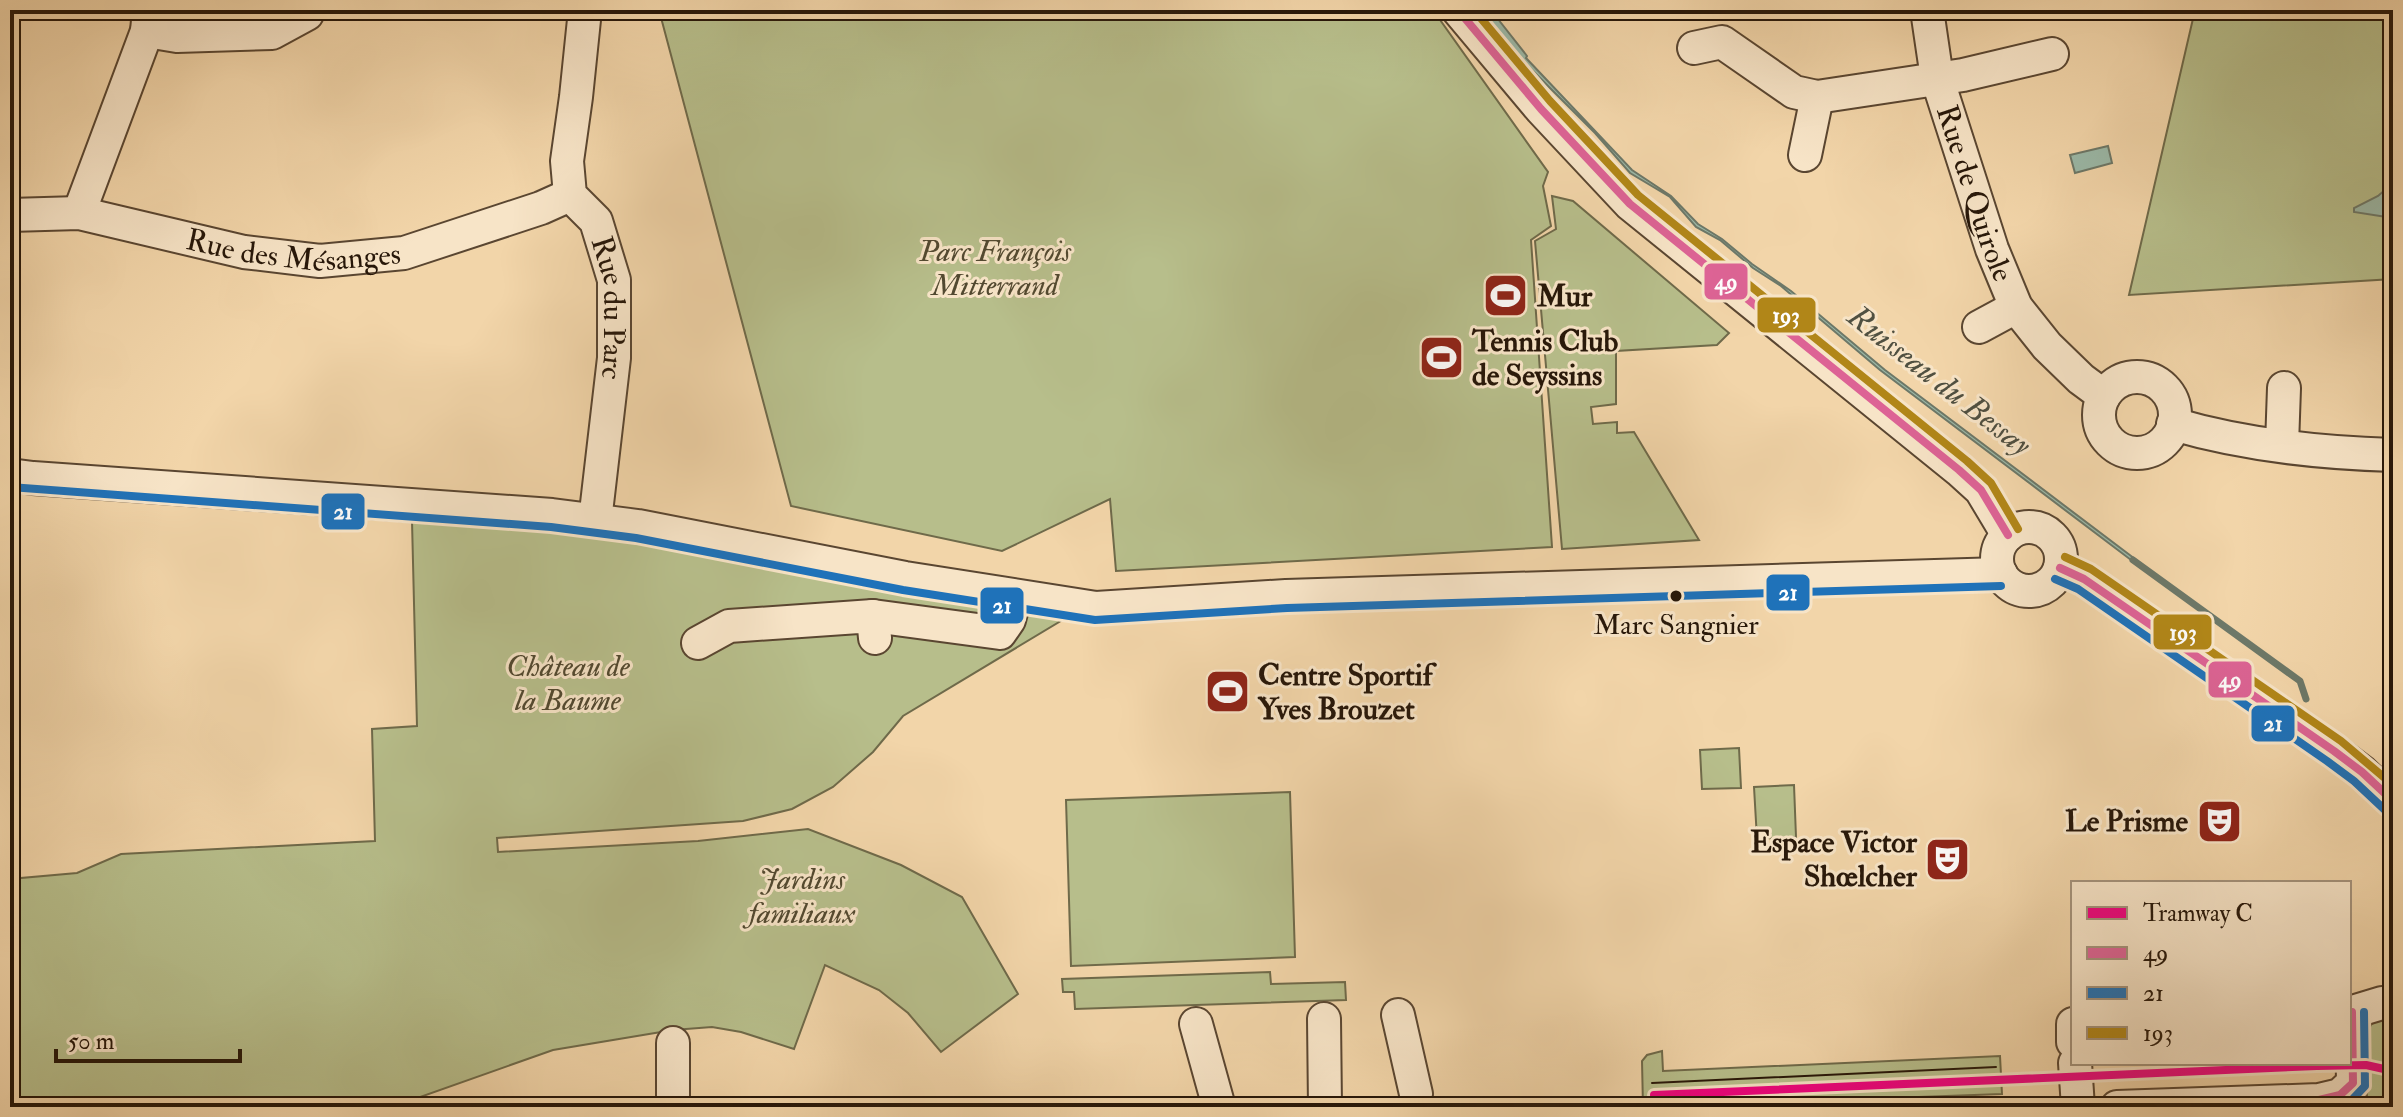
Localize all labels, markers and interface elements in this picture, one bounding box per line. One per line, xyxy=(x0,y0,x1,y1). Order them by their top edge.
street label: Rue de Quirole xyxy=(1928,101,2021,287)
street label: Rue des Mésanges xyxy=(182,221,402,281)
street label: Rue du Parc xyxy=(583,232,632,382)
park label: Parc François Mitterrand xyxy=(918,233,1072,304)
line badge: 49 xyxy=(1703,262,1749,301)
text: 49 xyxy=(1713,268,1738,296)
sports icon: Mur xyxy=(1482,272,1530,320)
place label: Mur xyxy=(1536,278,1593,315)
line badge: 193 xyxy=(1756,296,1817,334)
water label: Ruisseau du Bessay xyxy=(1839,296,2039,465)
text: 193 xyxy=(1772,302,1800,330)
place label: Tennis Club de Seyssins xyxy=(1471,323,1618,394)
sports icon: Tennis Club de Seyssins xyxy=(1417,334,1465,382)
line badge: 21 xyxy=(320,492,366,531)
text: 21 xyxy=(333,498,353,526)
line badge: 21 xyxy=(1765,573,1811,612)
text: 21 xyxy=(1778,579,1798,607)
line badge: 21 xyxy=(979,586,1025,625)
marker: Marc Sangnier xyxy=(1668,588,1684,604)
text: 21 xyxy=(992,592,1012,620)
place label: Marc Sangnier xyxy=(1593,608,1759,643)
line badge: 193 xyxy=(2152,613,2213,651)
text: 193 xyxy=(2169,619,2197,647)
park label: Château de la Baume xyxy=(506,648,631,719)
place label: Centre Sportif Yves Brouzet xyxy=(1257,657,1438,728)
line badge: 49 xyxy=(2207,660,2253,699)
text: 49 xyxy=(2217,666,2242,694)
sports icon: Centre Sportif Yves Brouzet xyxy=(1203,668,1251,716)
line badge: 21 xyxy=(2250,704,2296,743)
text: 21 xyxy=(2263,710,2283,738)
theatre icon: Le Prisme xyxy=(2195,797,2243,845)
place label: Le Prisme xyxy=(2065,803,2188,840)
place label: Espace Victor Shœlcher xyxy=(1750,824,1918,895)
theatre icon: Espace Victor Shœlcher xyxy=(1924,835,1972,883)
park label: Jardins familiaux xyxy=(742,861,855,932)
legend xyxy=(2071,881,2351,1065)
text: Tramway C xyxy=(2143,898,2253,929)
text: 49 xyxy=(2143,938,2168,969)
text: 21 xyxy=(2143,978,2164,1009)
scale bar xyxy=(56,1013,240,1063)
text: 193 xyxy=(2143,1018,2173,1049)
text: 50 m xyxy=(68,1026,115,1057)

